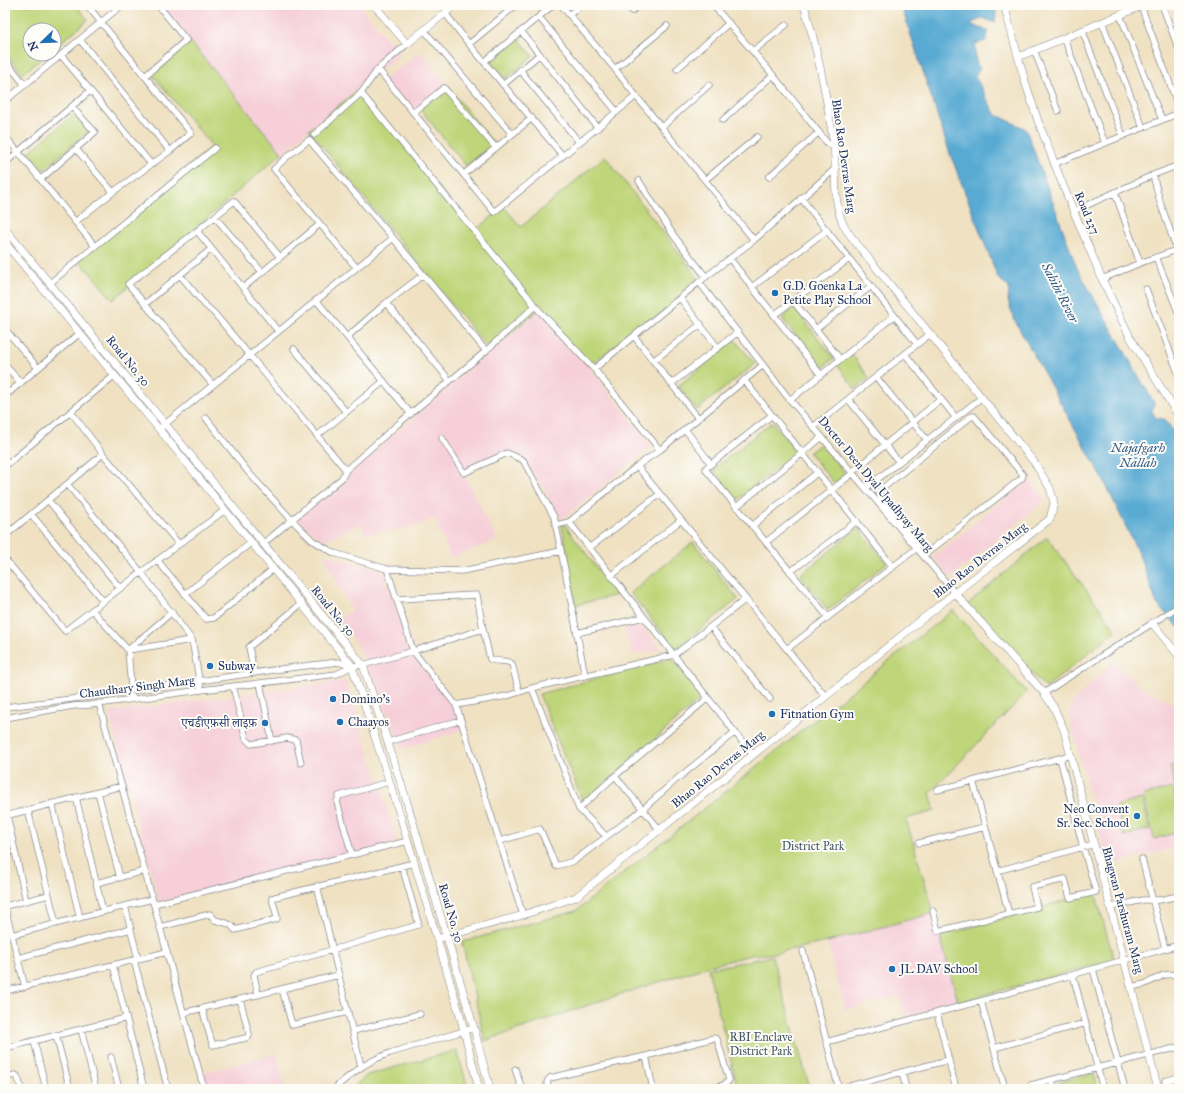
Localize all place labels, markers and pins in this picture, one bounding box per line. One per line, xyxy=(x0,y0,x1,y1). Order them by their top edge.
place label: G.D. Goenka La Petite Play School xyxy=(783,279,872,307)
marker: G.D. Goenka La Petite Play School xyxy=(770,288,780,298)
place label: Subway xyxy=(218,659,256,673)
marker: Subway xyxy=(205,661,215,671)
place label: Domino's xyxy=(341,692,390,706)
marker: Domino's xyxy=(328,694,338,704)
place label: Fitnation Gym xyxy=(780,707,854,721)
marker: Fitnation Gym xyxy=(767,709,777,719)
place label: एचडीएफ़सी लाइफ़ xyxy=(180,715,258,730)
place label: Chaayos xyxy=(348,715,389,729)
marker: Chaayos xyxy=(335,717,345,727)
marker: एचडीएफ़सी लाइफ़ xyxy=(260,718,270,728)
place label: Neo Convent Sr. Sec. School xyxy=(1057,802,1130,830)
marker: Neo Convent Sr. Sec. School xyxy=(1132,811,1142,821)
place label: JL DAV School xyxy=(898,962,978,977)
marker: JL DAV School xyxy=(887,964,897,974)

